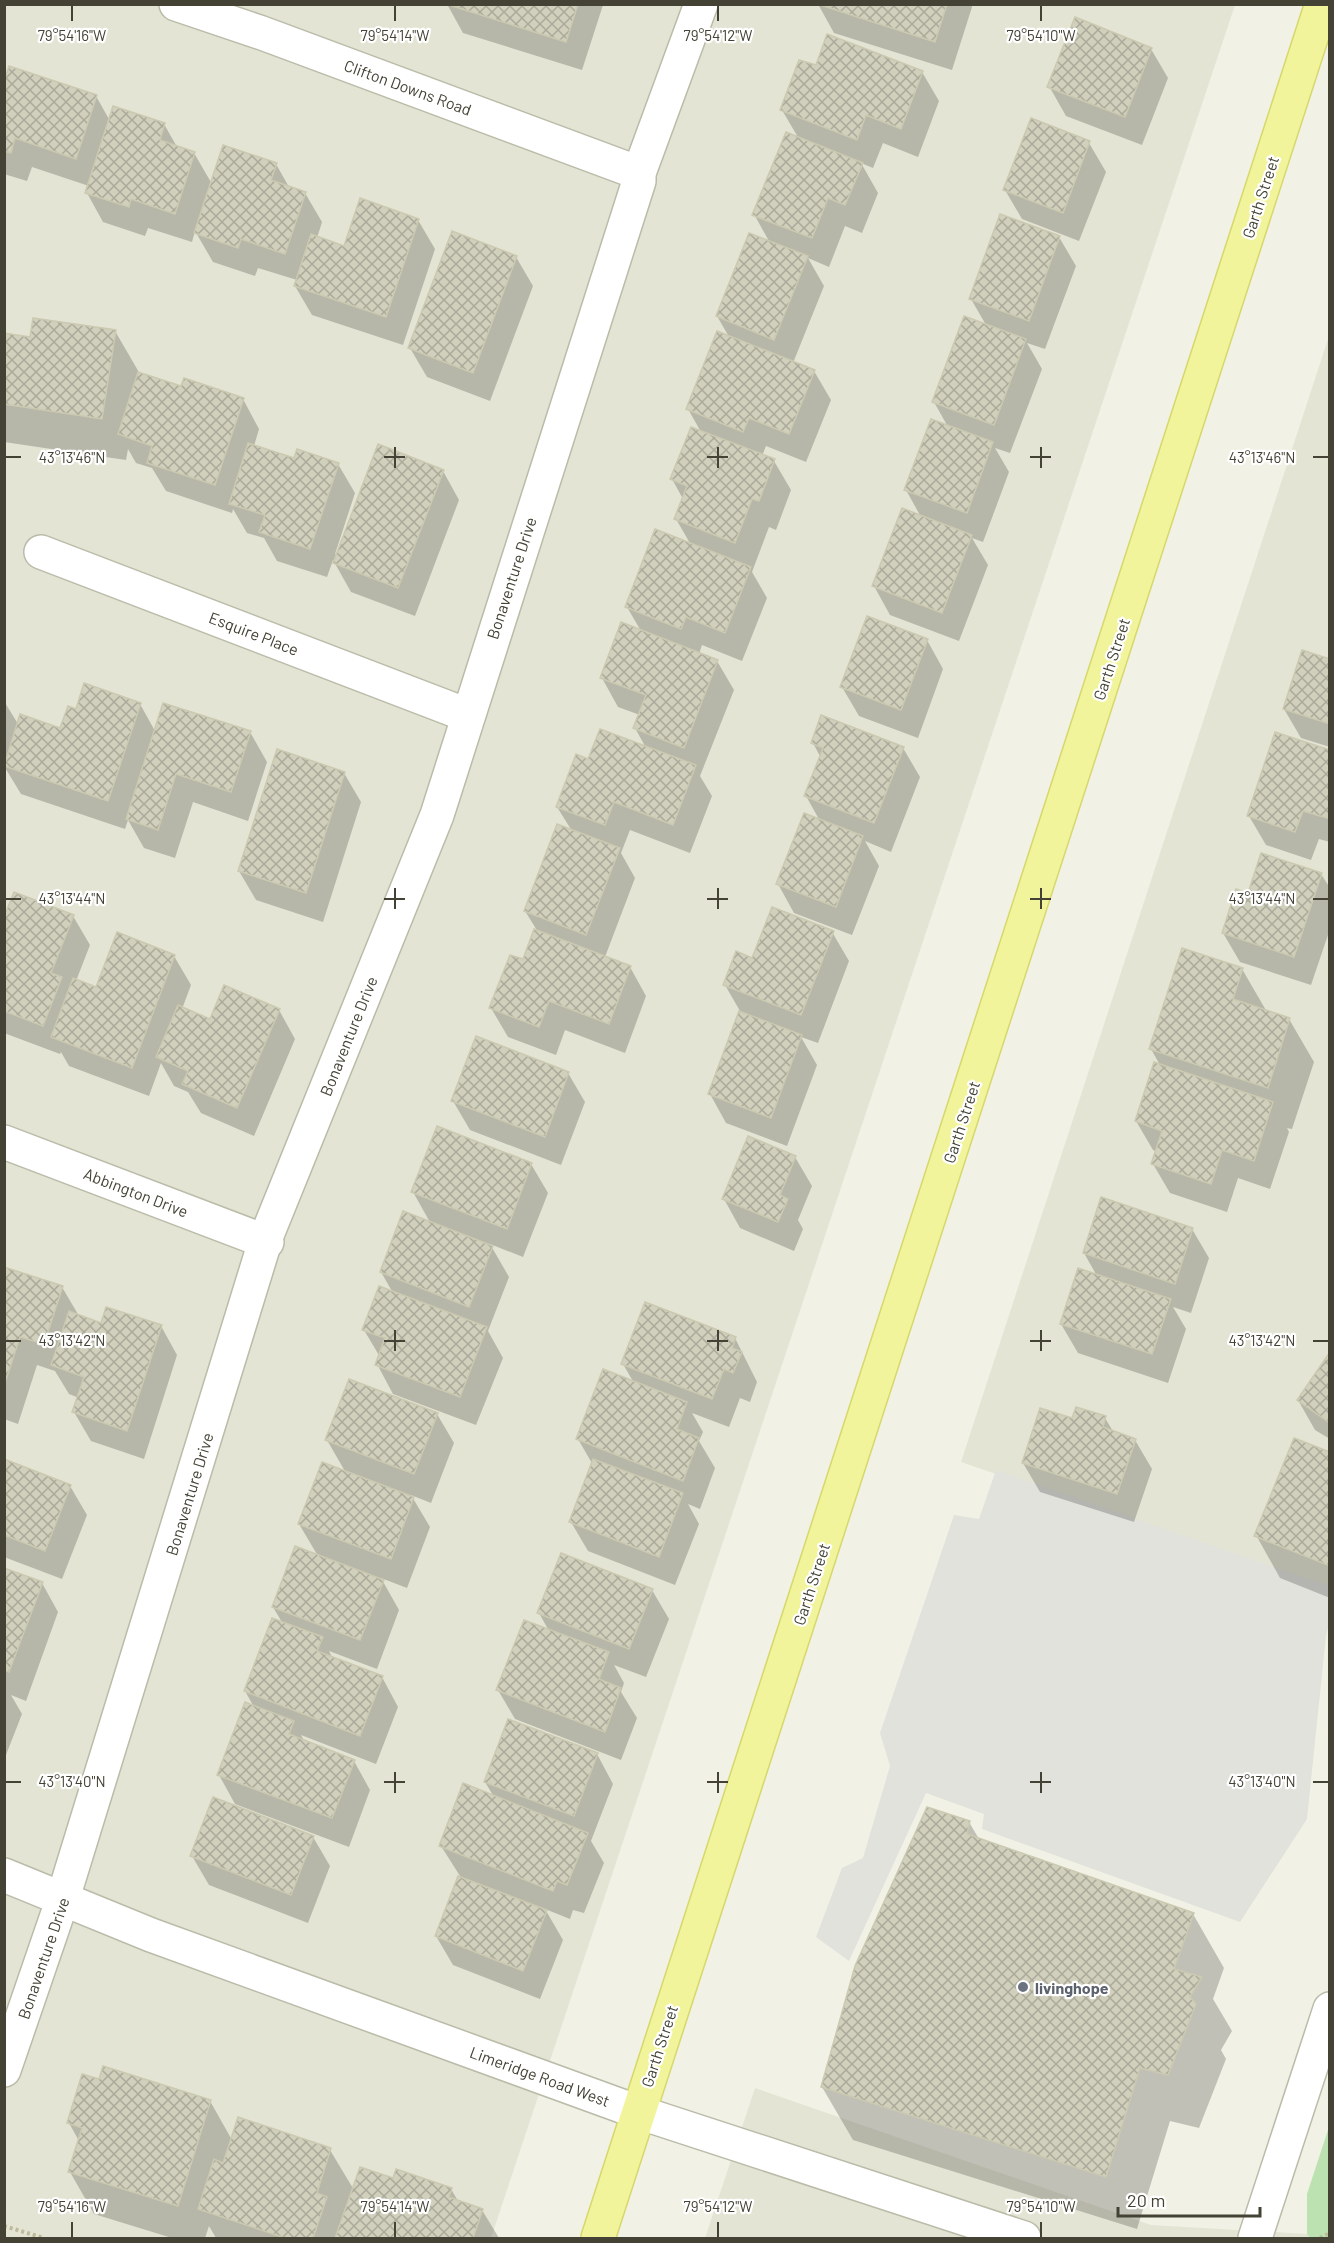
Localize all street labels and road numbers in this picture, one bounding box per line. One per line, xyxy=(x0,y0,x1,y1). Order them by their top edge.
street label: Clifton Downs Road xyxy=(342,55,474,119)
street label: Garth Street xyxy=(1238,154,1282,240)
street label: Bonaventure Drive xyxy=(482,514,540,642)
street label: Esquire Place xyxy=(206,607,302,659)
street label: Garth Street xyxy=(1089,616,1133,702)
street label: Bonaventure Drive xyxy=(315,973,381,1099)
street label: Garth Street xyxy=(939,1079,983,1165)
street label: Abbington Drive xyxy=(81,1163,191,1221)
street label: Bonaventure Drive xyxy=(161,1430,217,1558)
street label: Garth Street xyxy=(789,1541,833,1627)
street label: Bonaventure Drive xyxy=(13,1895,73,2021)
street label: Garth Street xyxy=(637,2003,681,2089)
street label: Limeridge Road West xyxy=(467,2042,613,2110)

